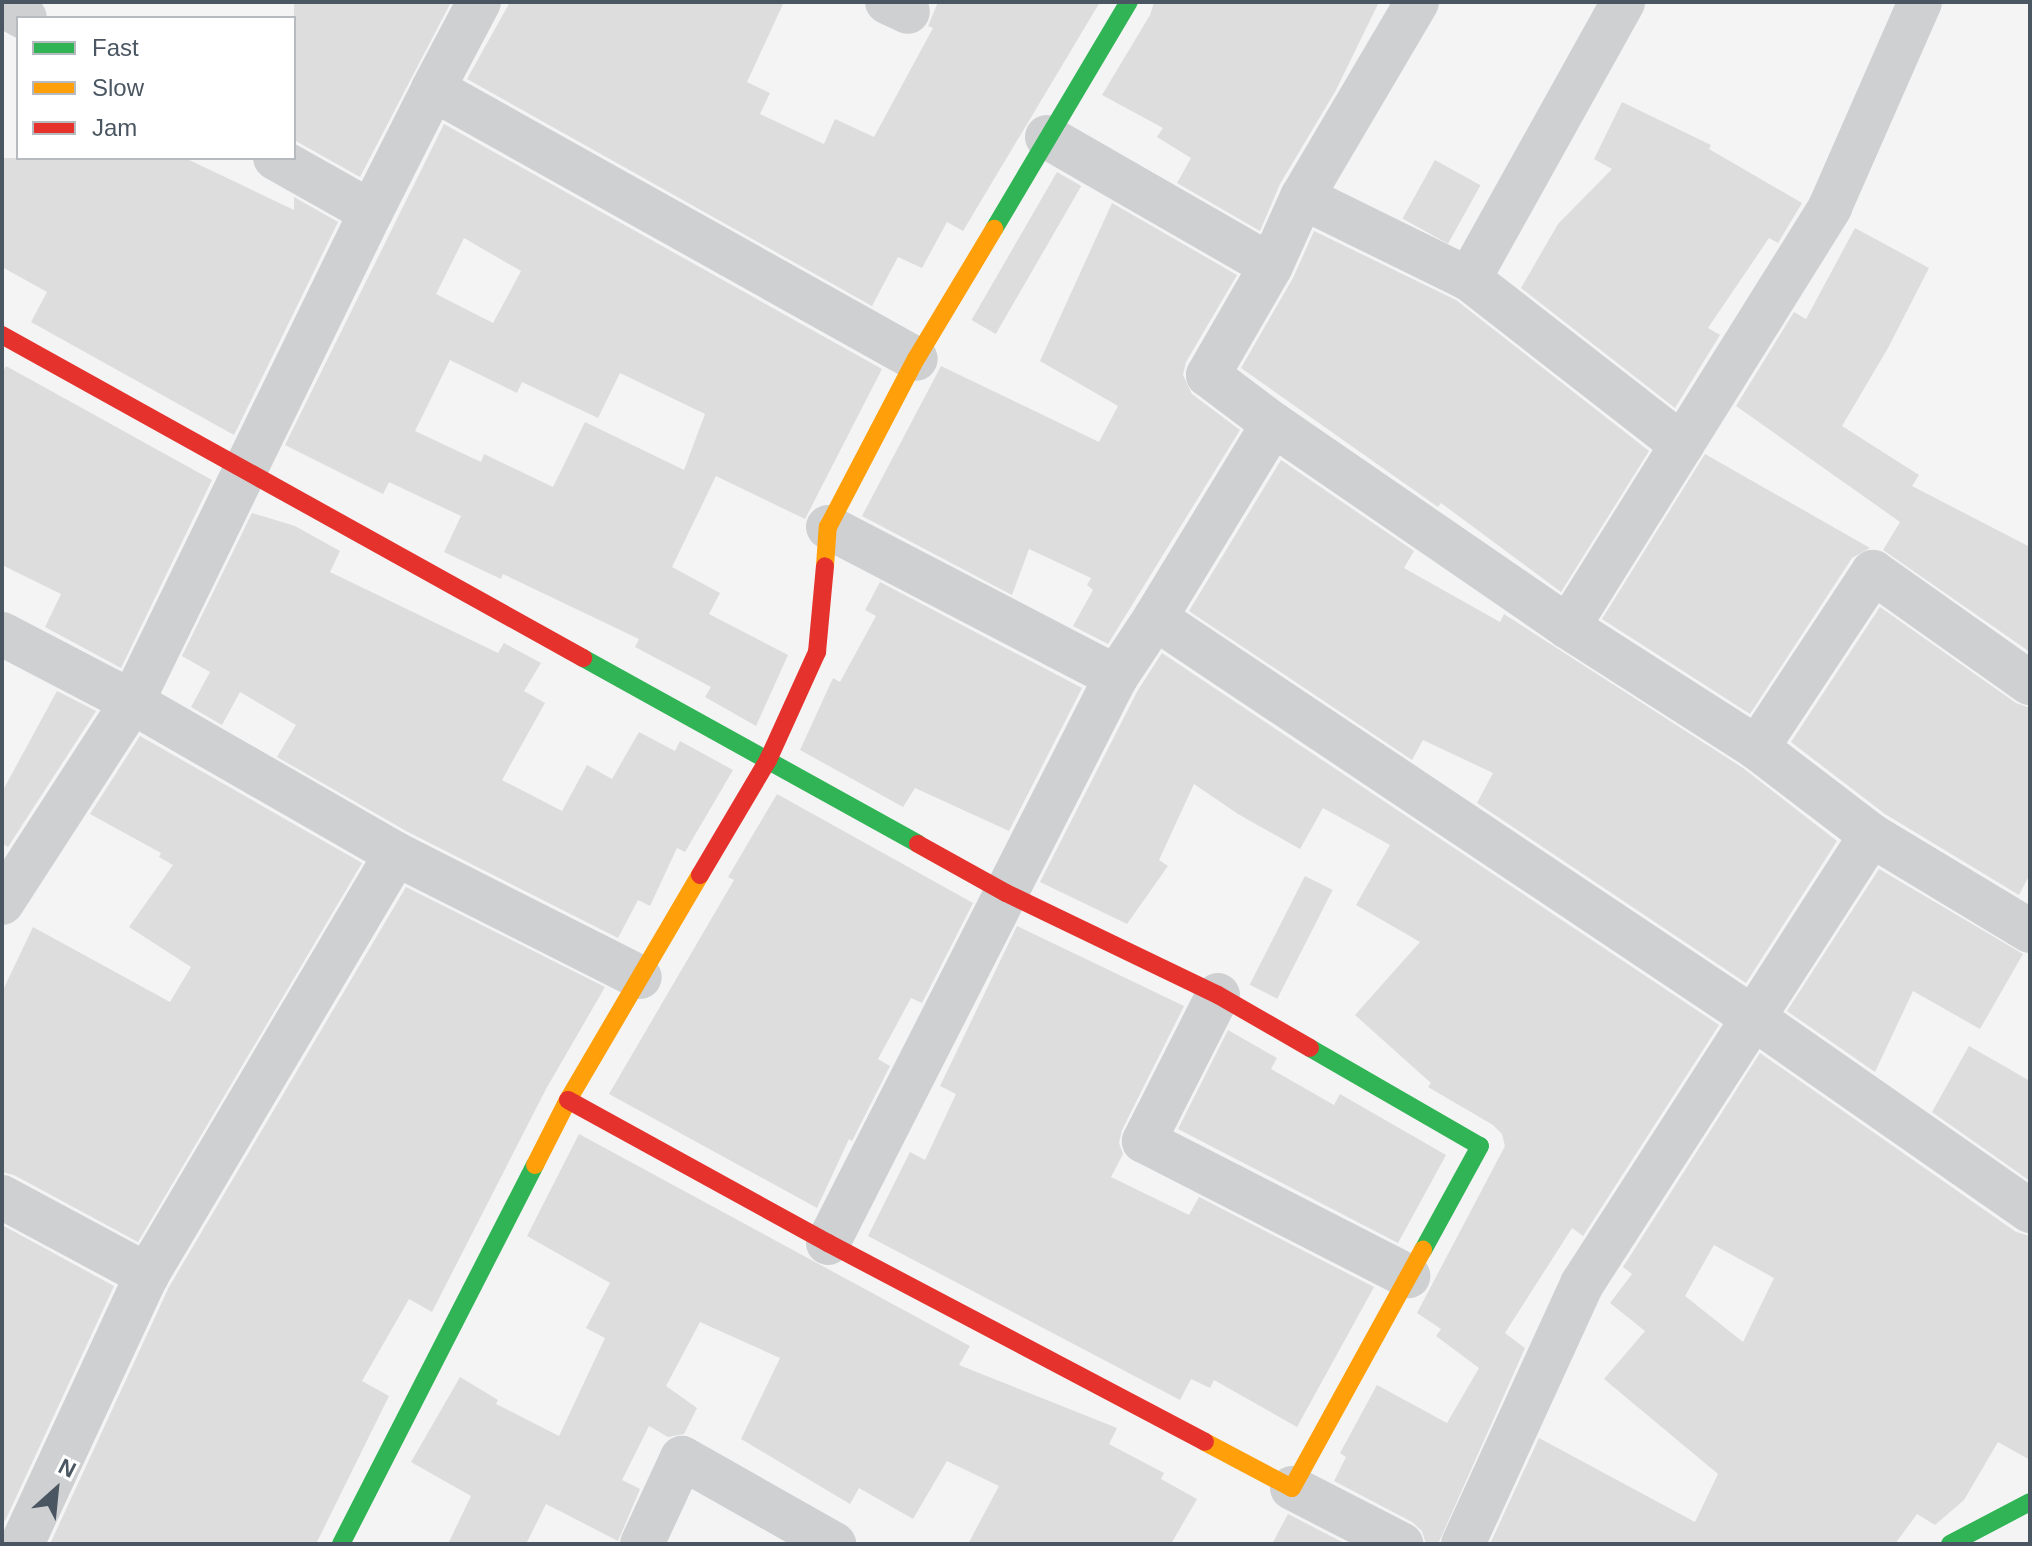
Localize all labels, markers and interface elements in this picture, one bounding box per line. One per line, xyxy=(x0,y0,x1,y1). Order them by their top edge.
legend xyxy=(16,16,296,160)
text: Fast xyxy=(92,34,139,61)
text: Slow xyxy=(92,74,144,101)
text: Jam xyxy=(92,114,137,141)
north arrow xyxy=(16,1450,96,1530)
text: N xyxy=(54,1453,80,1483)

